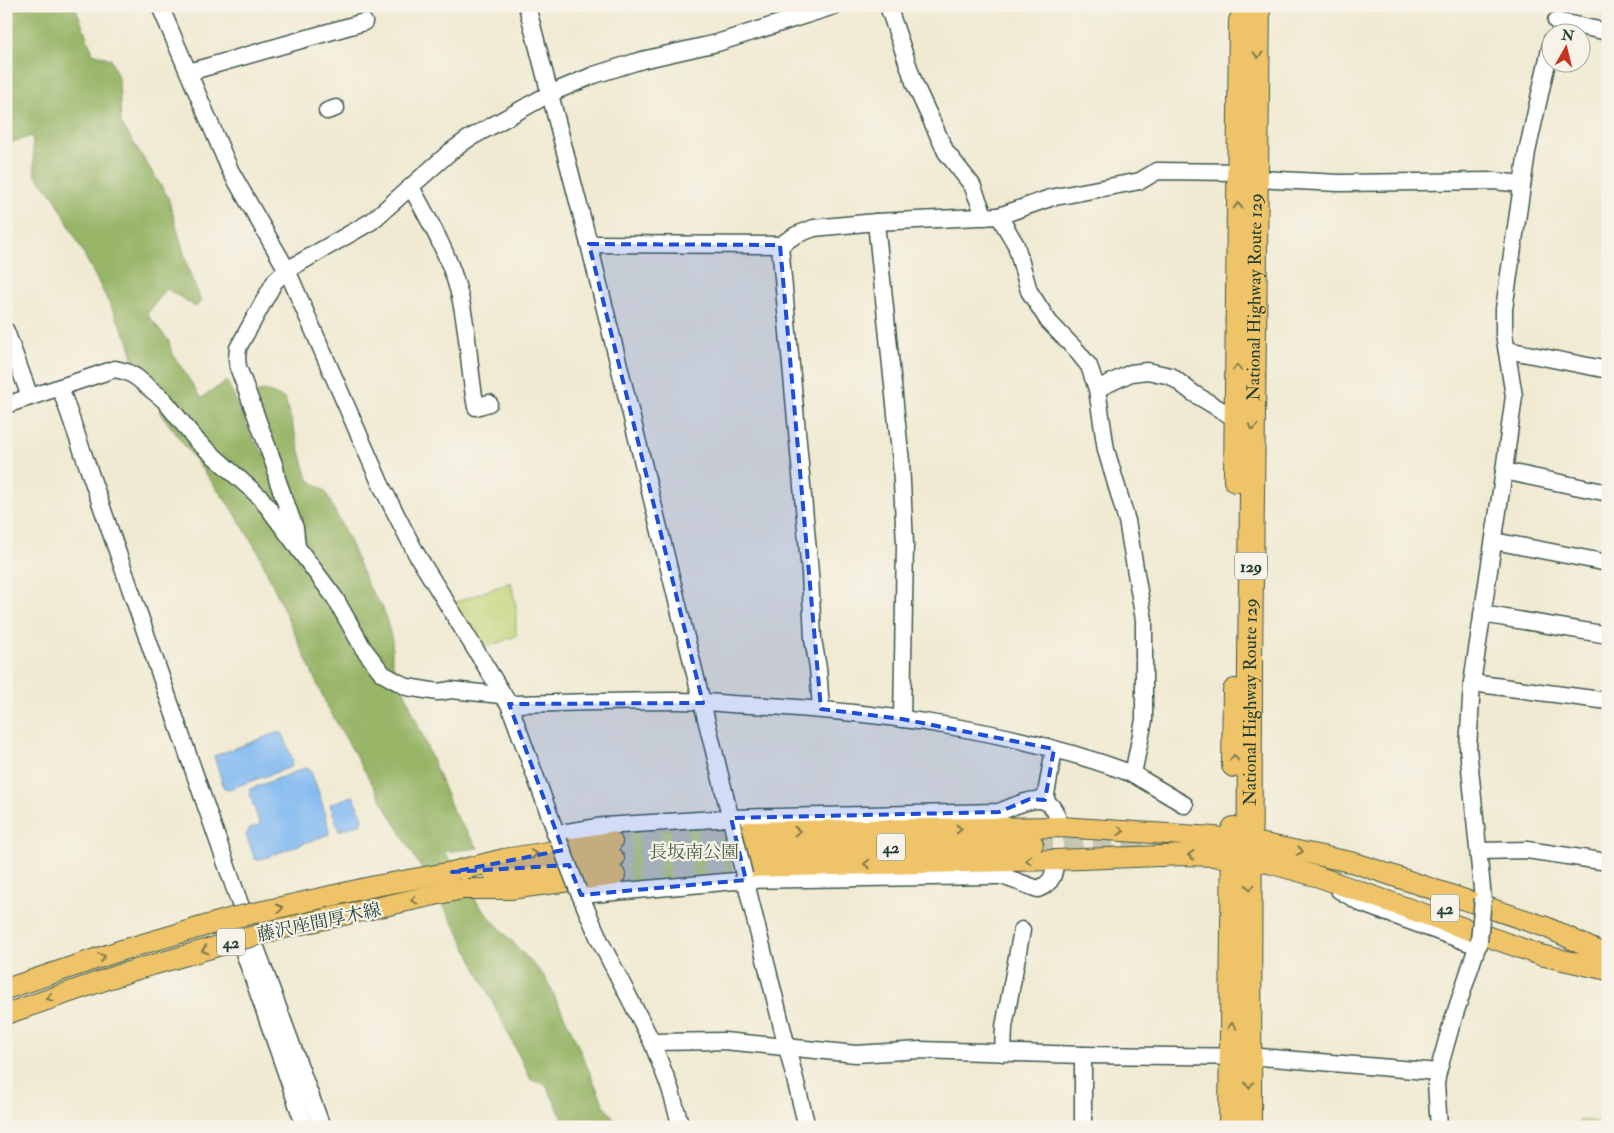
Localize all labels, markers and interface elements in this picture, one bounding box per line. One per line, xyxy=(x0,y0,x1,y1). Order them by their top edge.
north arrow xyxy=(1542,22,1592,72)
text: N xyxy=(1559,26,1576,45)
one-way arrow xyxy=(1252,51,1263,59)
street label: National Highway Route 129 xyxy=(1242,193,1268,401)
one-way arrow xyxy=(1233,201,1243,209)
one-way arrow xyxy=(1232,364,1242,372)
one-way arrow xyxy=(1248,424,1258,432)
road number: 129 xyxy=(1235,552,1267,580)
street label: National Highway Route 129 xyxy=(1239,598,1263,806)
one-way arrow xyxy=(1229,754,1239,762)
one-way arrow xyxy=(956,824,963,834)
one-way arrow xyxy=(793,826,801,836)
one-way arrow xyxy=(1118,826,1126,837)
road number: 42 xyxy=(877,834,905,860)
park label: 長坂南公園 xyxy=(649,841,739,864)
one-way arrow xyxy=(1296,845,1304,855)
one-way arrow xyxy=(530,849,538,860)
one-way arrow xyxy=(1187,850,1195,860)
one-way arrow xyxy=(1025,855,1033,866)
one-way arrow xyxy=(862,859,870,869)
one-way arrow xyxy=(1245,884,1255,892)
road number: 42 xyxy=(1431,894,1459,921)
one-way arrow xyxy=(410,895,419,905)
street label: 藤沢座間厚木線 xyxy=(255,898,383,947)
one-way arrow xyxy=(275,903,284,913)
road number: 42 xyxy=(217,929,245,956)
one-way arrow xyxy=(201,944,210,954)
one-way arrow xyxy=(97,953,106,963)
one-way arrow xyxy=(46,992,55,1002)
one-way arrow xyxy=(1227,1021,1237,1029)
one-way arrow xyxy=(1244,1082,1254,1089)

